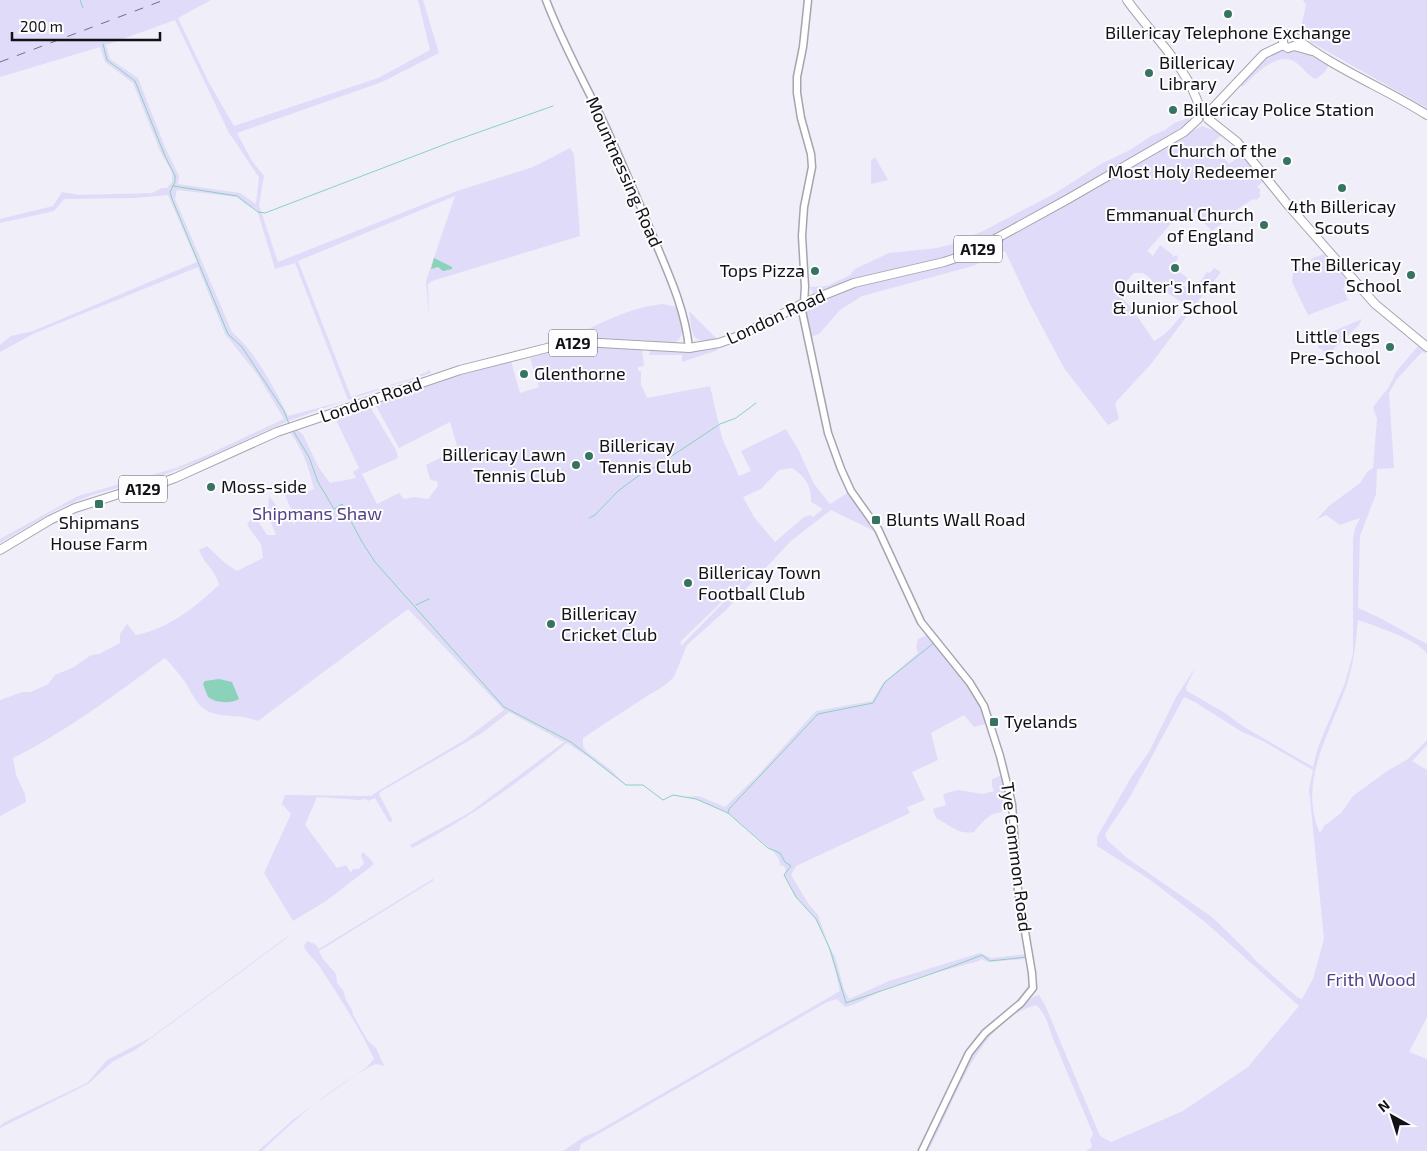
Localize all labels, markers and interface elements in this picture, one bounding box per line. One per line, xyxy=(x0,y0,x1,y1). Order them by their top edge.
marker: Billericay Telephone Exchange xyxy=(1222,8,1234,20)
scale bar xyxy=(12,10,160,42)
text: 200 m xyxy=(20,17,63,35)
place label: Billericay Telephone Exchange xyxy=(1105,21,1351,43)
place label: Billericay Library xyxy=(1159,51,1235,94)
marker: Billericay Library xyxy=(1143,67,1155,79)
street label: Mountnessing Road xyxy=(582,93,668,250)
place label: Billericay Police Station xyxy=(1183,98,1374,120)
marker: Billericay Police Station xyxy=(1167,104,1179,116)
place label: Church of the Most Holy Redeemer xyxy=(1108,139,1277,182)
marker: Church of the Most Holy Redeemer xyxy=(1281,155,1293,167)
marker: 4th Billericay Scouts xyxy=(1336,182,1348,194)
place label: 4th Billericay Scouts xyxy=(1288,195,1397,238)
place label: Emmanual Church of England xyxy=(1106,203,1254,246)
marker: Emmanual Church of England xyxy=(1258,219,1270,231)
road number: A129 xyxy=(954,235,1002,262)
place label: The Billericay School xyxy=(1291,253,1402,296)
place label: Tops Pizza xyxy=(719,259,805,281)
marker: Quilter's Infant & Junior School xyxy=(1169,262,1181,274)
marker: Tops Pizza xyxy=(809,265,821,277)
marker: The Billericay School xyxy=(1405,269,1417,281)
place label: Quilter's Infant & Junior School xyxy=(1112,275,1238,318)
street label: London Road xyxy=(723,284,828,349)
place label: Little Legs Pre-School xyxy=(1290,325,1381,368)
road number: A129 xyxy=(549,329,597,356)
marker: Little Legs Pre-School xyxy=(1384,341,1396,353)
place label: Glenthorne xyxy=(534,362,626,384)
marker: Glenthorne xyxy=(518,368,530,380)
street label: London Road xyxy=(317,371,425,427)
place label: Billericay Tennis Club xyxy=(599,434,692,477)
place label: Billericay Lawn Tennis Club xyxy=(442,443,566,486)
marker: Billericay Tennis Club xyxy=(583,450,595,462)
marker: Billericay Lawn Tennis Club xyxy=(570,459,582,471)
place label: Moss-side xyxy=(221,475,307,497)
road number: A129 xyxy=(119,476,167,502)
marker: Moss-side xyxy=(205,481,217,493)
marker: Shipmans House Farm xyxy=(93,498,105,510)
park label: Shipmans Shaw xyxy=(252,502,382,524)
place label: Blunts Wall Road xyxy=(886,508,1025,530)
place label: Shipmans House Farm xyxy=(50,511,148,554)
marker: Blunts Wall Road xyxy=(870,514,882,526)
place label: Billericay Town Football Club xyxy=(698,561,821,604)
marker: Billericay Town Football Club xyxy=(682,577,694,589)
place label: Billericay Cricket Club xyxy=(561,602,657,645)
marker: Billericay Cricket Club xyxy=(545,618,557,630)
place label: Tyelands xyxy=(1004,710,1077,732)
marker: Tyelands xyxy=(988,716,1000,728)
street label: Tye Common Road xyxy=(997,781,1037,933)
park label: Frith Wood xyxy=(1326,968,1416,990)
north arrow xyxy=(1367,1091,1417,1141)
text: N xyxy=(1374,1096,1393,1115)

